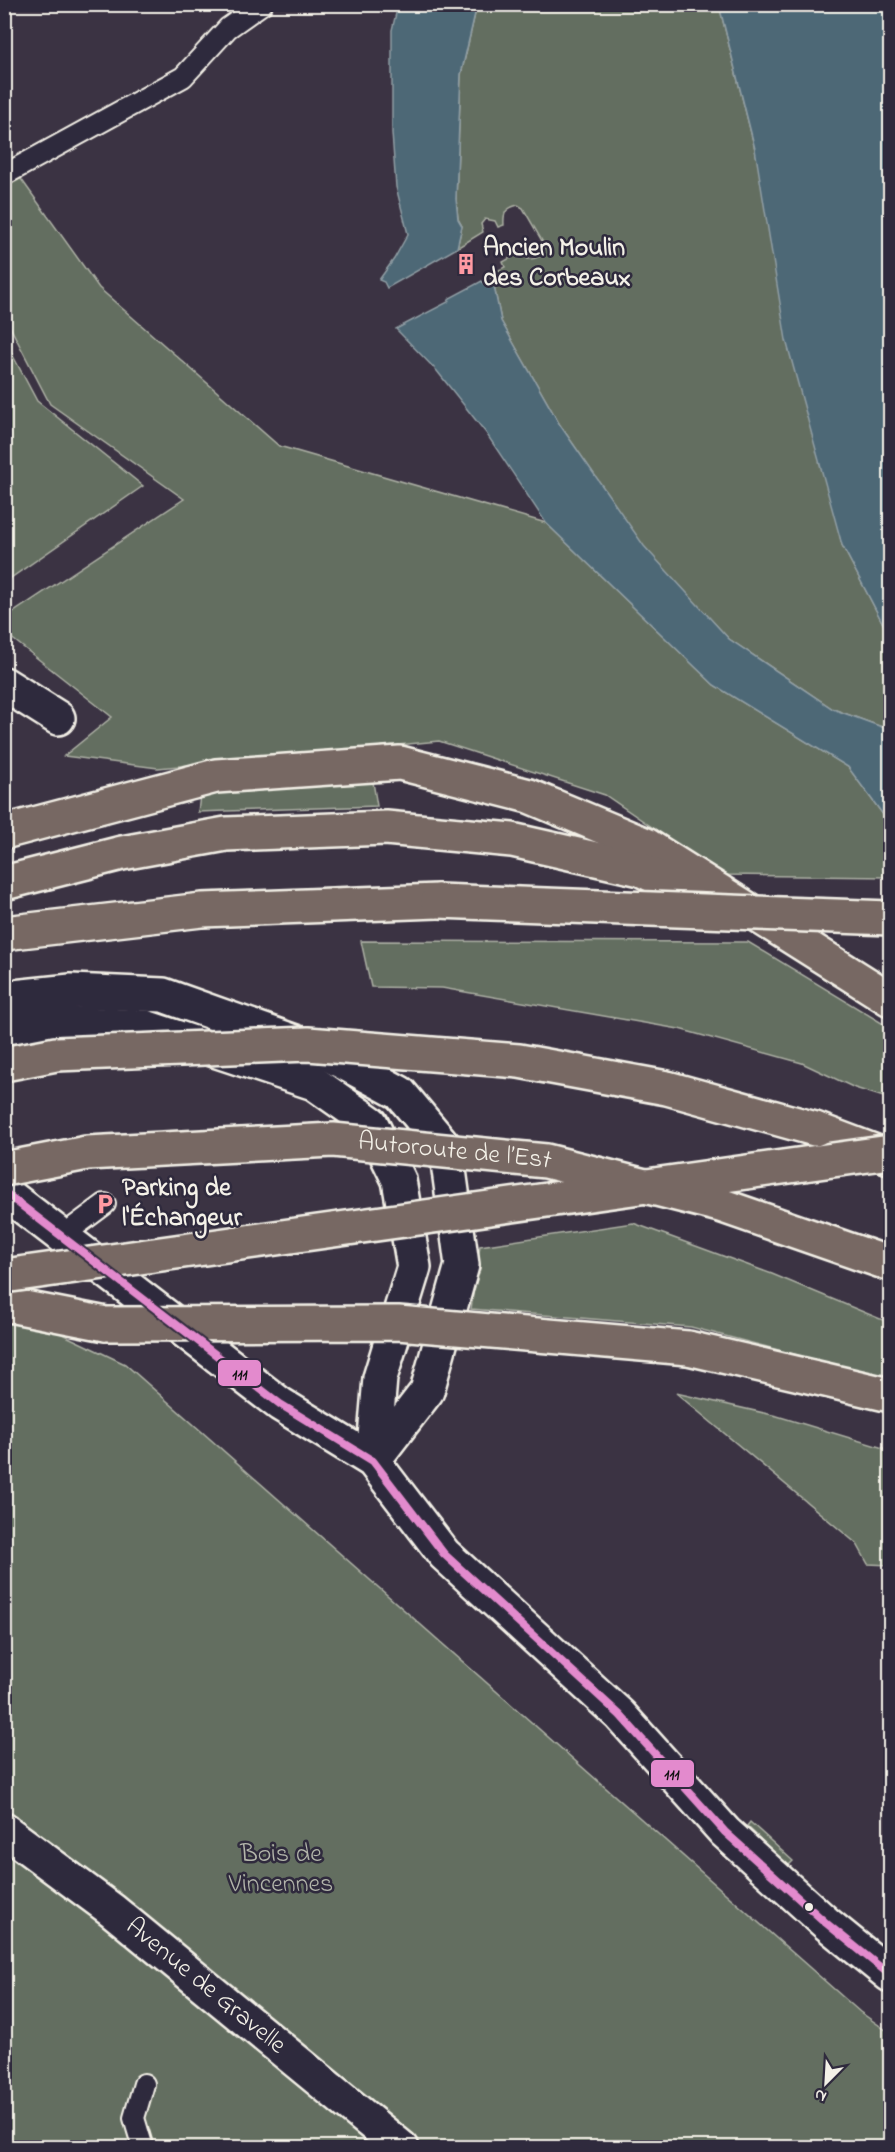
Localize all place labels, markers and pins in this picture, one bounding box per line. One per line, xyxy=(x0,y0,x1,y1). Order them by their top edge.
place label: Ancien Moulin des Corbeaux xyxy=(483,230,631,298)
building icon: Ancien Moulin des Corbeaux xyxy=(454,252,478,276)
place label: Parking de l'Échangeur xyxy=(122,1170,243,1239)
parking icon: Parking de l'Échangeur xyxy=(93,1192,117,1216)
unlabelled marker xyxy=(803,1901,815,1913)

